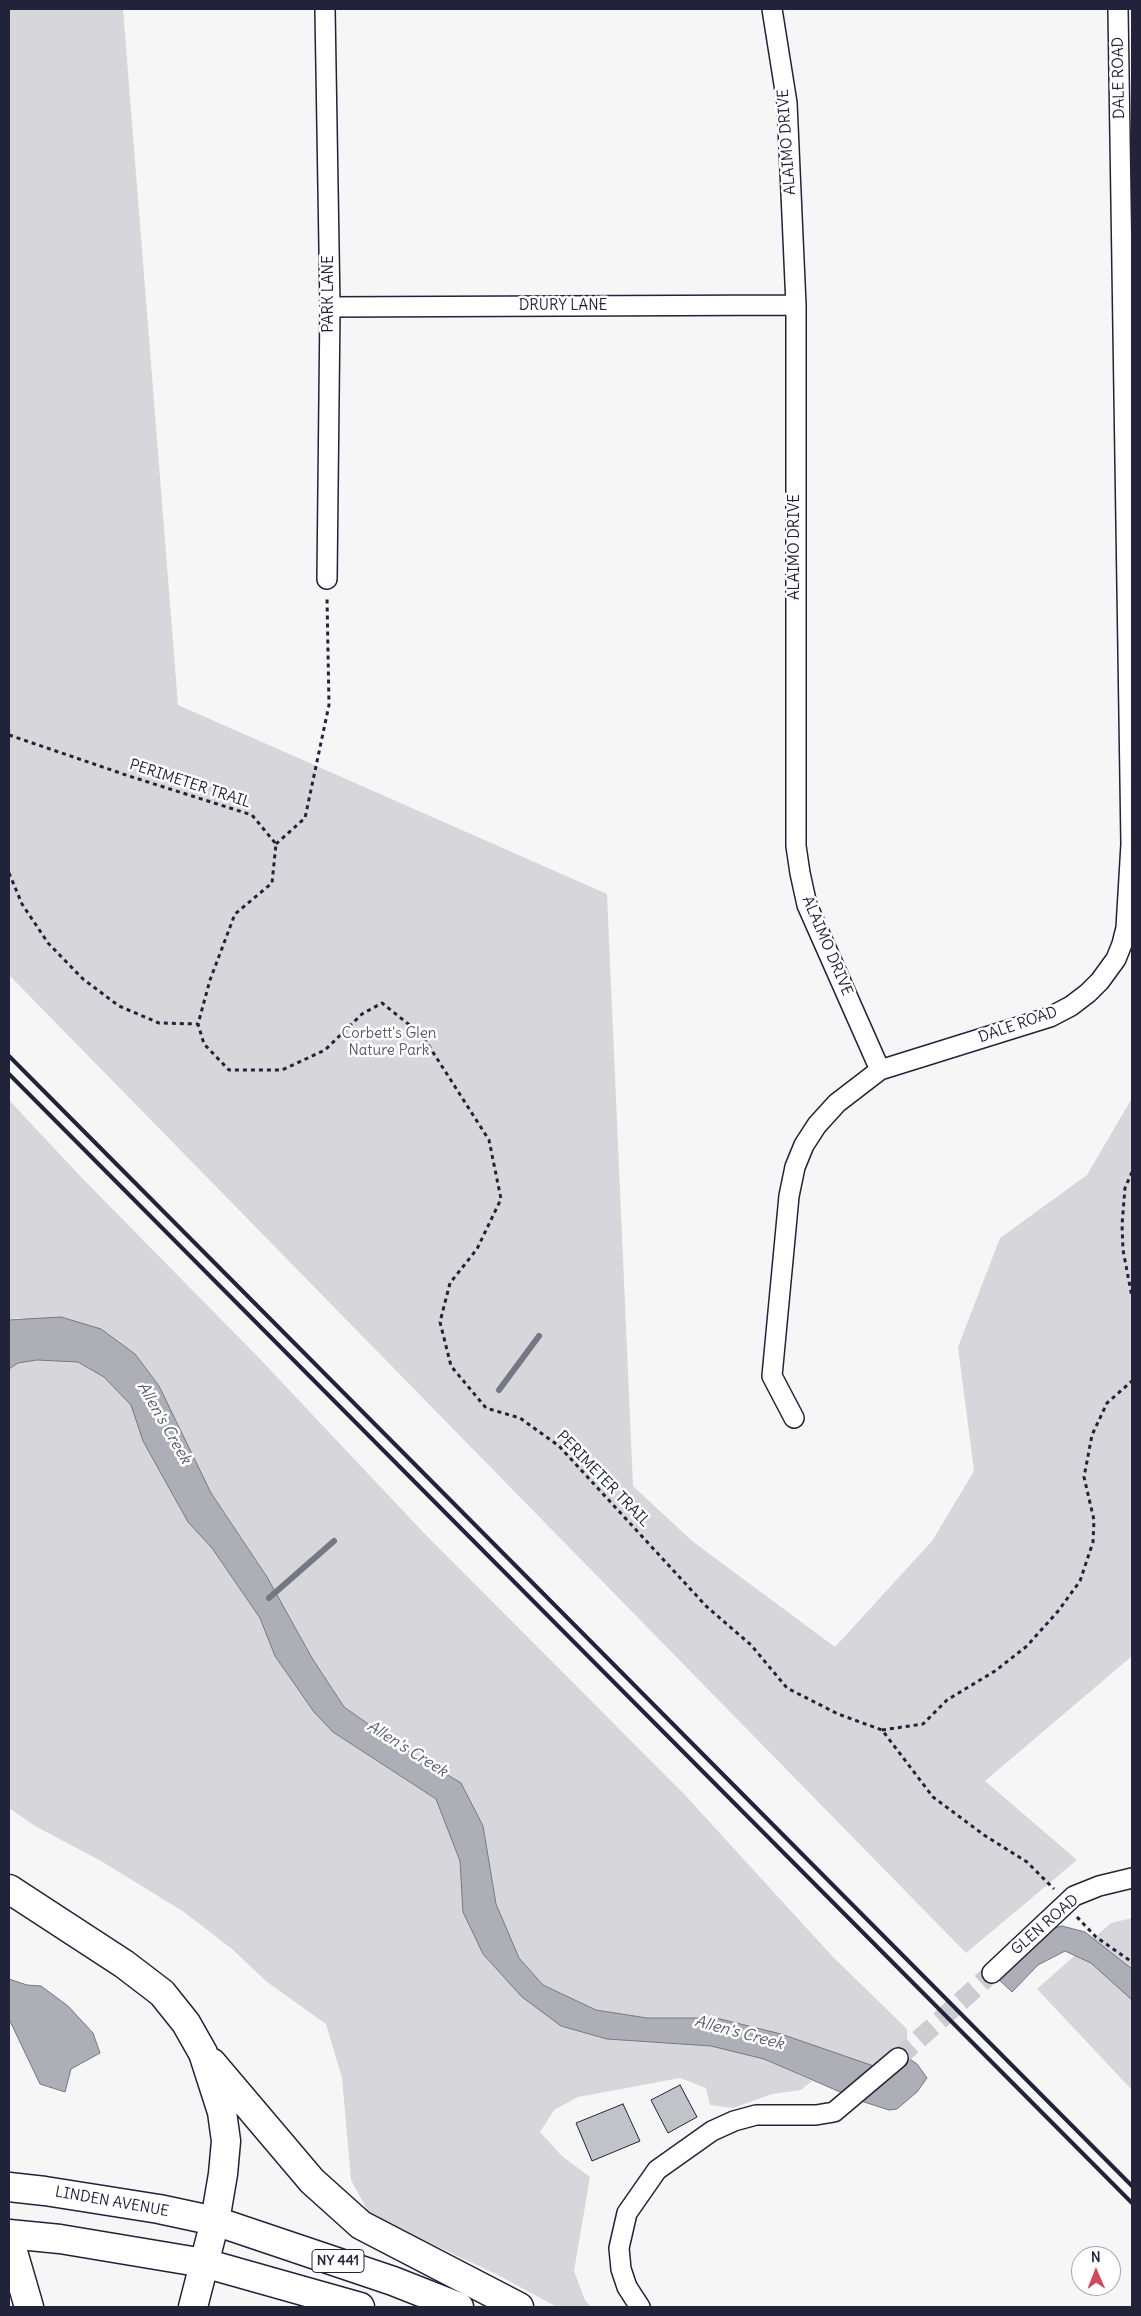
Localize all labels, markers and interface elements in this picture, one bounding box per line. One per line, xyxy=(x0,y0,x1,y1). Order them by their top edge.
street label: DALE ROAD xyxy=(1109,37,1129,119)
street label: ALAIMO DRIVE xyxy=(774,88,800,196)
street label: PARK LANE xyxy=(320,255,338,333)
street label: DRURY LANE xyxy=(519,297,607,315)
street label: ALAIMO DRIVE xyxy=(786,494,804,600)
street label: PERIMETER TRAIL xyxy=(127,756,253,812)
street label: ALAIMO DRIVE xyxy=(798,894,856,998)
street label: DALE ROAD xyxy=(976,1003,1060,1047)
park label: Corbett's Glen Nature Park xyxy=(342,1025,436,1060)
water label: Allen's Creek xyxy=(133,1379,195,1467)
street label: PERIMETER TRAIL xyxy=(553,1427,653,1531)
water label: Allen's Creek xyxy=(363,1717,451,1781)
street label: GLEN ROAD xyxy=(1008,1891,1082,1959)
water label: Allen's Creek xyxy=(693,2012,785,2054)
street label: LINDEN AVENUE xyxy=(54,2183,170,2221)
north arrow xyxy=(1071,2246,1121,2296)
text: N xyxy=(1091,2248,1101,2266)
road number: NY 441 xyxy=(312,2250,364,2272)

